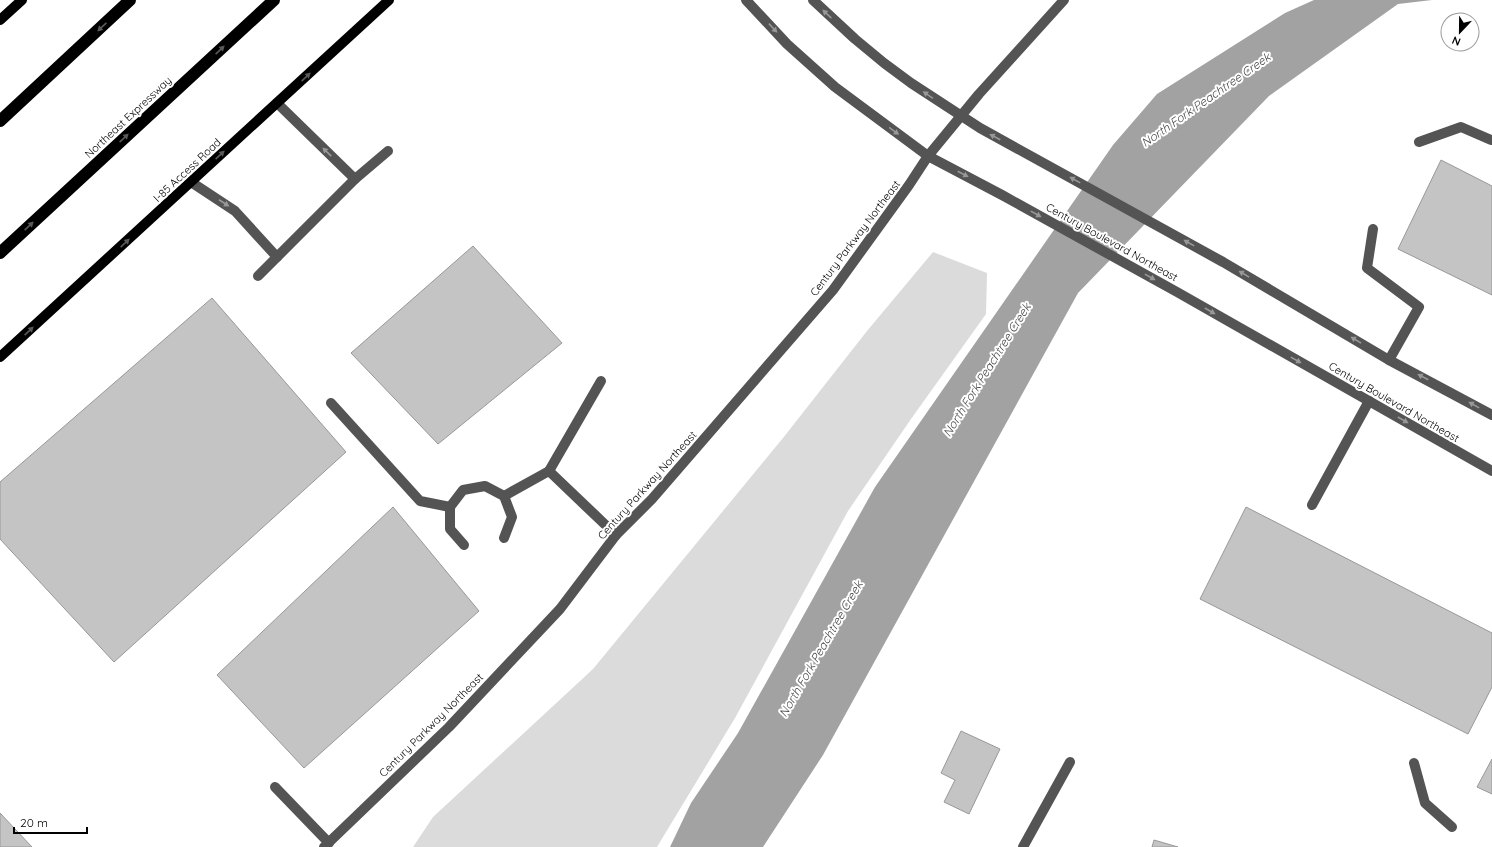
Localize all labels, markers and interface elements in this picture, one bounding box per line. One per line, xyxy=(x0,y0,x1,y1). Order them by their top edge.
one-way arrow xyxy=(822,9,832,18)
north arrow xyxy=(1440,12,1480,52)
one-way arrow xyxy=(97,22,107,31)
one-way arrow xyxy=(768,23,777,34)
text: N xyxy=(1450,33,1463,49)
one-way arrow xyxy=(215,45,225,55)
water label: North Fork Peachtree Creek xyxy=(1138,48,1275,150)
one-way arrow xyxy=(301,72,311,81)
street label: Northeast Expressway xyxy=(82,73,174,161)
one-way arrow xyxy=(923,91,934,99)
one-way arrow xyxy=(888,127,899,135)
one-way arrow xyxy=(119,133,129,143)
one-way arrow xyxy=(990,133,1001,140)
street label: I-85 Access Road xyxy=(150,135,224,205)
one-way arrow xyxy=(322,147,332,157)
one-way arrow xyxy=(215,151,225,160)
one-way arrow xyxy=(957,171,969,178)
street label: Century Parkway Northeast xyxy=(807,177,903,299)
one-way arrow xyxy=(1069,177,1081,183)
one-way arrow xyxy=(218,200,229,207)
street label: Century Boulevard Northeast xyxy=(1044,200,1181,284)
one-way arrow xyxy=(1030,210,1042,217)
one-way arrow xyxy=(24,221,34,231)
one-way arrow xyxy=(120,239,129,248)
one-way arrow xyxy=(1183,240,1195,246)
one-way arrow xyxy=(1238,270,1250,277)
one-way arrow xyxy=(1144,273,1155,280)
water label: North Fork Peachtree Creek xyxy=(939,299,1035,439)
one-way arrow xyxy=(1205,308,1216,314)
one-way arrow xyxy=(24,326,34,336)
one-way arrow xyxy=(1350,336,1362,343)
one-way arrow xyxy=(1290,356,1302,363)
street label: Century Boulevard Northeast xyxy=(1326,359,1462,445)
one-way arrow xyxy=(1417,374,1429,381)
one-way arrow xyxy=(1468,402,1480,408)
one-way arrow xyxy=(1397,416,1408,423)
street label: Century Parkway Northeast xyxy=(594,428,700,542)
water label: North Fork Peachtree Creek xyxy=(775,577,866,719)
street label: Century Parkway Northeast xyxy=(376,670,486,780)
scale bar xyxy=(14,809,87,835)
text: 20 m xyxy=(20,815,48,830)

